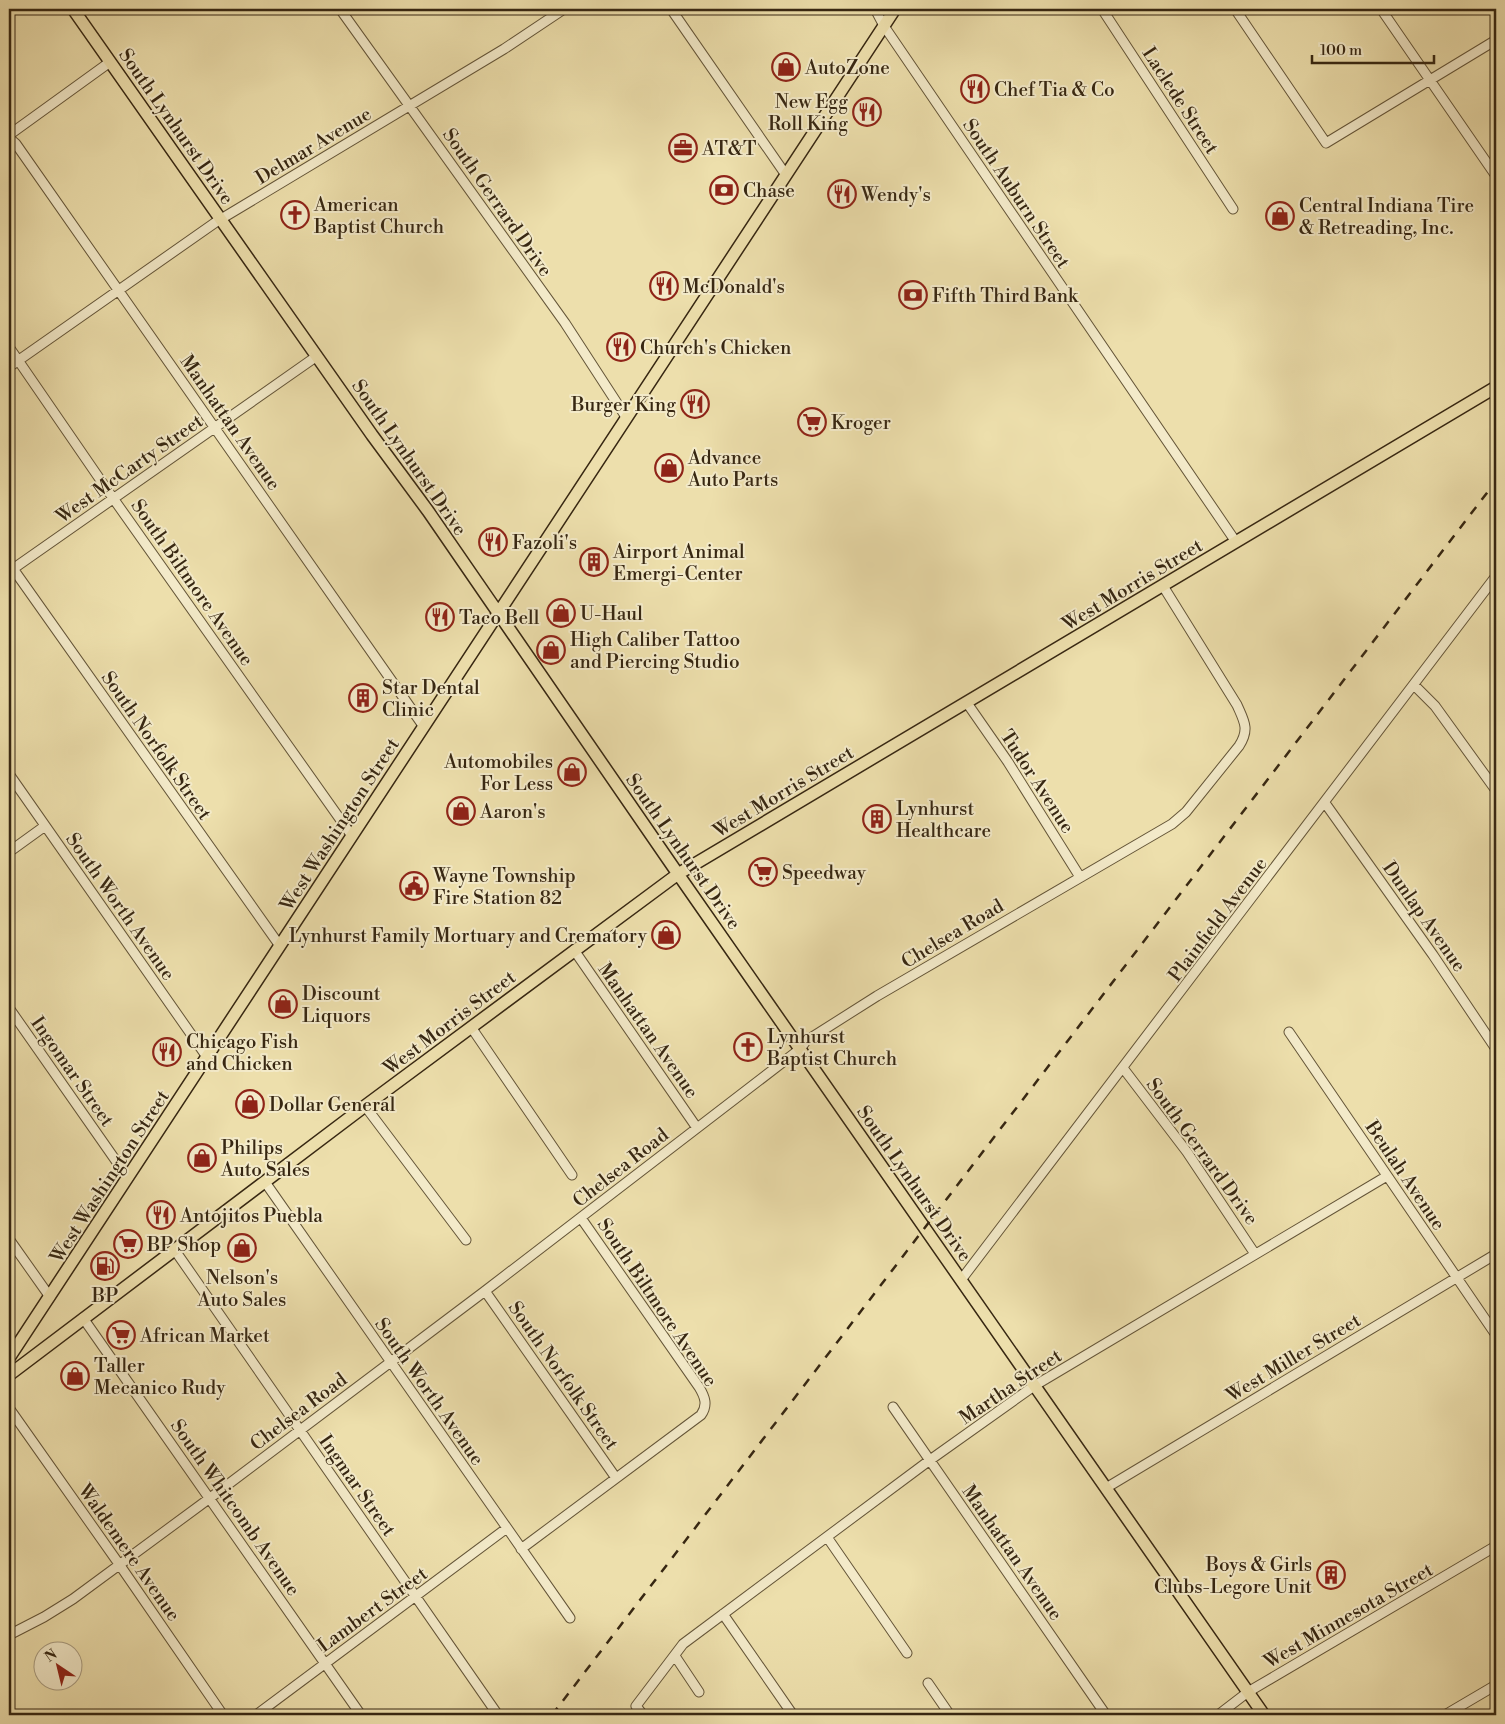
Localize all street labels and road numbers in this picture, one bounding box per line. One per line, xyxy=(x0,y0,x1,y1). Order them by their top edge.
street label: Laclede Street xyxy=(1137,43,1224,159)
street label: South Lynhurst Drive xyxy=(113,44,239,209)
street label: Delmar Avenue xyxy=(251,102,376,190)
street label: South Auburn Street xyxy=(957,114,1075,273)
street label: South Gerrard Drive xyxy=(437,124,557,281)
street label: Manhattan Avenue xyxy=(174,350,286,495)
street label: South Lynhurst Drive xyxy=(346,375,472,540)
street label: West McCarty Street xyxy=(51,409,208,529)
street label: South Biltmore Avenue xyxy=(126,495,259,671)
street label: West Morris Street xyxy=(1057,533,1207,637)
street label: South Norfolk Street xyxy=(96,667,217,825)
street label: Tudor Avenue xyxy=(995,725,1080,838)
street label: West Washington Street xyxy=(274,733,405,916)
street label: West Morris Street xyxy=(708,740,858,844)
street label: South Lynhurst Drive xyxy=(620,769,746,934)
street label: South Worth Avenue xyxy=(60,828,180,985)
street label: Plainfield Avenue xyxy=(1163,852,1273,987)
street label: Dunlap Avenue xyxy=(1377,857,1471,977)
street label: Chelsea Road xyxy=(897,894,1008,974)
street label: Manhattan Avenue xyxy=(592,958,704,1103)
street label: West Morris Street xyxy=(378,965,521,1081)
street label: Ingomar Street xyxy=(25,1012,119,1132)
street label: South Gerrard Drive xyxy=(1141,1073,1264,1230)
street label: West Washington Street xyxy=(44,1085,175,1268)
street label: South Lynhurst Drive xyxy=(851,1101,977,1266)
street label: Beulah Avenue xyxy=(1359,1115,1451,1235)
street label: Chelsea Road xyxy=(568,1123,674,1213)
street label: South Biltmore Avenue xyxy=(592,1214,723,1391)
street label: South Norfolk Street xyxy=(503,1297,624,1455)
street label: West Miller Street xyxy=(1221,1308,1365,1408)
street label: South Worth Avenue xyxy=(369,1313,489,1470)
street label: Martha Street xyxy=(955,1344,1067,1430)
street label: Chelsea Road xyxy=(245,1367,352,1456)
street label: South Whitcomb Avenue xyxy=(165,1415,305,1600)
street label: Ingmar Street xyxy=(313,1430,401,1541)
street label: Waldemere Avenue xyxy=(72,1478,185,1626)
street label: Manhattan Avenue xyxy=(956,1480,1068,1625)
street label: West Minnesota Street xyxy=(1259,1558,1437,1675)
street label: Lambert Street xyxy=(313,1562,433,1658)

